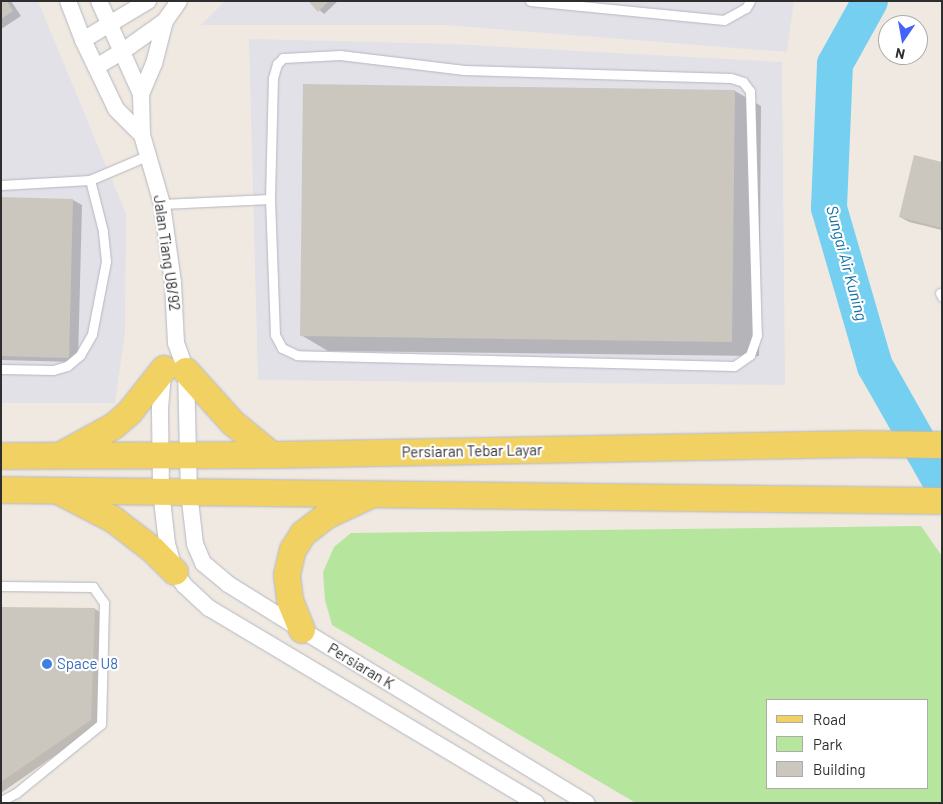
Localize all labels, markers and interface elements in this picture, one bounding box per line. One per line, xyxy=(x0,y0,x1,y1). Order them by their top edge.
north arrow xyxy=(878,15,928,65)
text: N xyxy=(894,45,906,63)
street label: Jalan Tiang U8/92 xyxy=(150,194,184,312)
water label: Sungai Air Kuning xyxy=(822,203,872,323)
street label: Persiaran Tebar Layar xyxy=(402,441,542,461)
street label: Persiaran K xyxy=(325,639,397,693)
place label: Space U8 xyxy=(57,655,118,673)
marker: Space U8 xyxy=(41,658,53,670)
legend xyxy=(766,699,928,789)
text: Road xyxy=(813,710,846,728)
text: Park xyxy=(813,735,842,753)
text: Building xyxy=(813,760,866,778)

